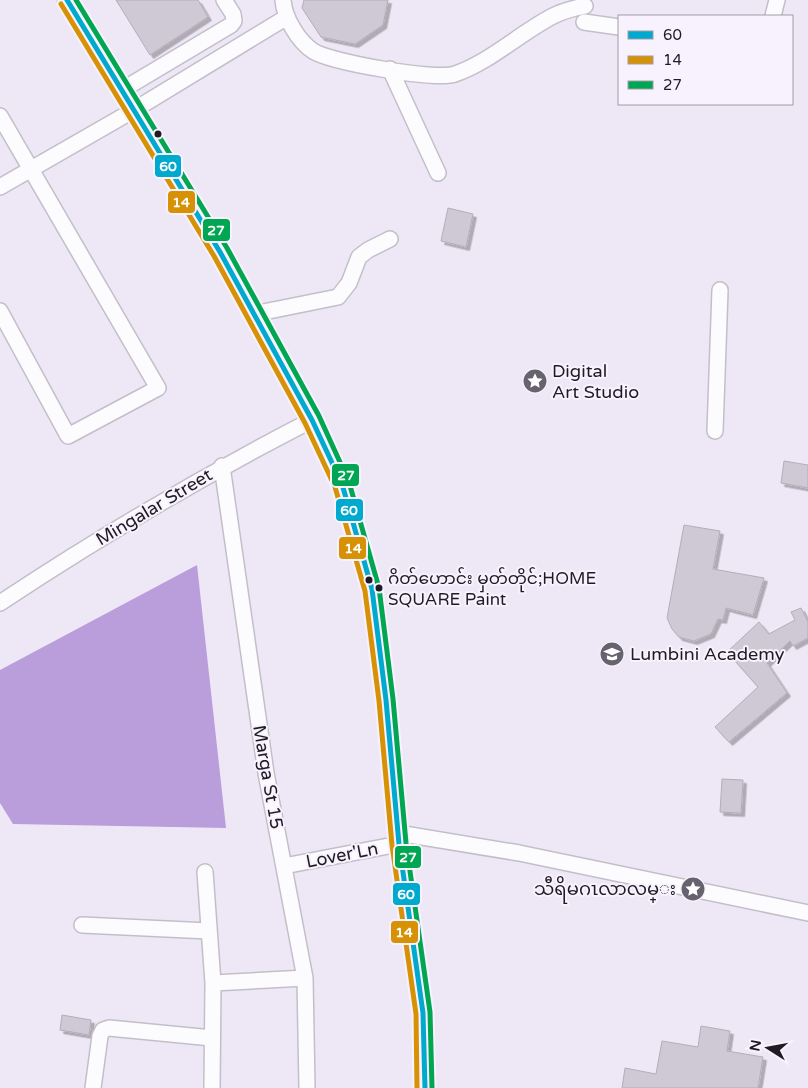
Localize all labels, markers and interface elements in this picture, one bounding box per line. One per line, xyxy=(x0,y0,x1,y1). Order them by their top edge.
legend xyxy=(618,15,793,105)
text: 60 xyxy=(663,26,682,44)
text: 14 xyxy=(663,51,682,69)
text: 27 xyxy=(663,76,682,94)
unlabelled marker xyxy=(153,129,163,139)
line badge: 60 xyxy=(154,154,182,178)
text: 60 xyxy=(159,158,177,175)
line badge: 14 xyxy=(167,190,196,214)
text: 14 xyxy=(172,194,190,211)
line badge: 27 xyxy=(202,218,231,242)
text: 27 xyxy=(207,222,225,239)
place label: Digital Art Studio xyxy=(552,360,639,403)
place icon: Digital Art Studio xyxy=(522,368,548,394)
line badge: 27 xyxy=(331,463,360,487)
street label: Mingalar Street xyxy=(92,464,216,550)
text: 27 xyxy=(337,467,355,484)
line badge: 60 xyxy=(335,498,364,522)
text: 60 xyxy=(340,502,358,519)
line badge: 14 xyxy=(338,536,367,560)
text: 14 xyxy=(344,540,362,557)
place label: ဂိတ်ဟောင်း မှတ်တိုင်;HOME SQUARE Paint xyxy=(388,567,596,610)
unlabelled marker xyxy=(364,575,374,585)
marker: ဂိတ်ဟောင်း မှတ်တိုင်;HOME SQUARE Paint xyxy=(374,583,384,593)
school or university icon: Lumbini Academy xyxy=(599,641,625,667)
place label: Lumbini Academy xyxy=(630,643,785,665)
street label: Marga St 15 xyxy=(248,723,288,831)
street label: Lover'Ln xyxy=(304,837,380,873)
line badge: 27 xyxy=(394,845,422,869)
text: 27 xyxy=(399,849,417,866)
place label: သီရိမဂၤလာလမ္‌း xyxy=(534,875,676,904)
place icon: သီရိမဂၤလာလမ္‌း xyxy=(680,876,706,902)
line badge: 60 xyxy=(392,882,421,906)
text: 60 xyxy=(397,886,415,903)
line badge: 14 xyxy=(390,920,419,944)
text: 14 xyxy=(395,924,413,941)
north arrow xyxy=(743,1023,793,1073)
text: N xyxy=(746,1038,765,1053)

